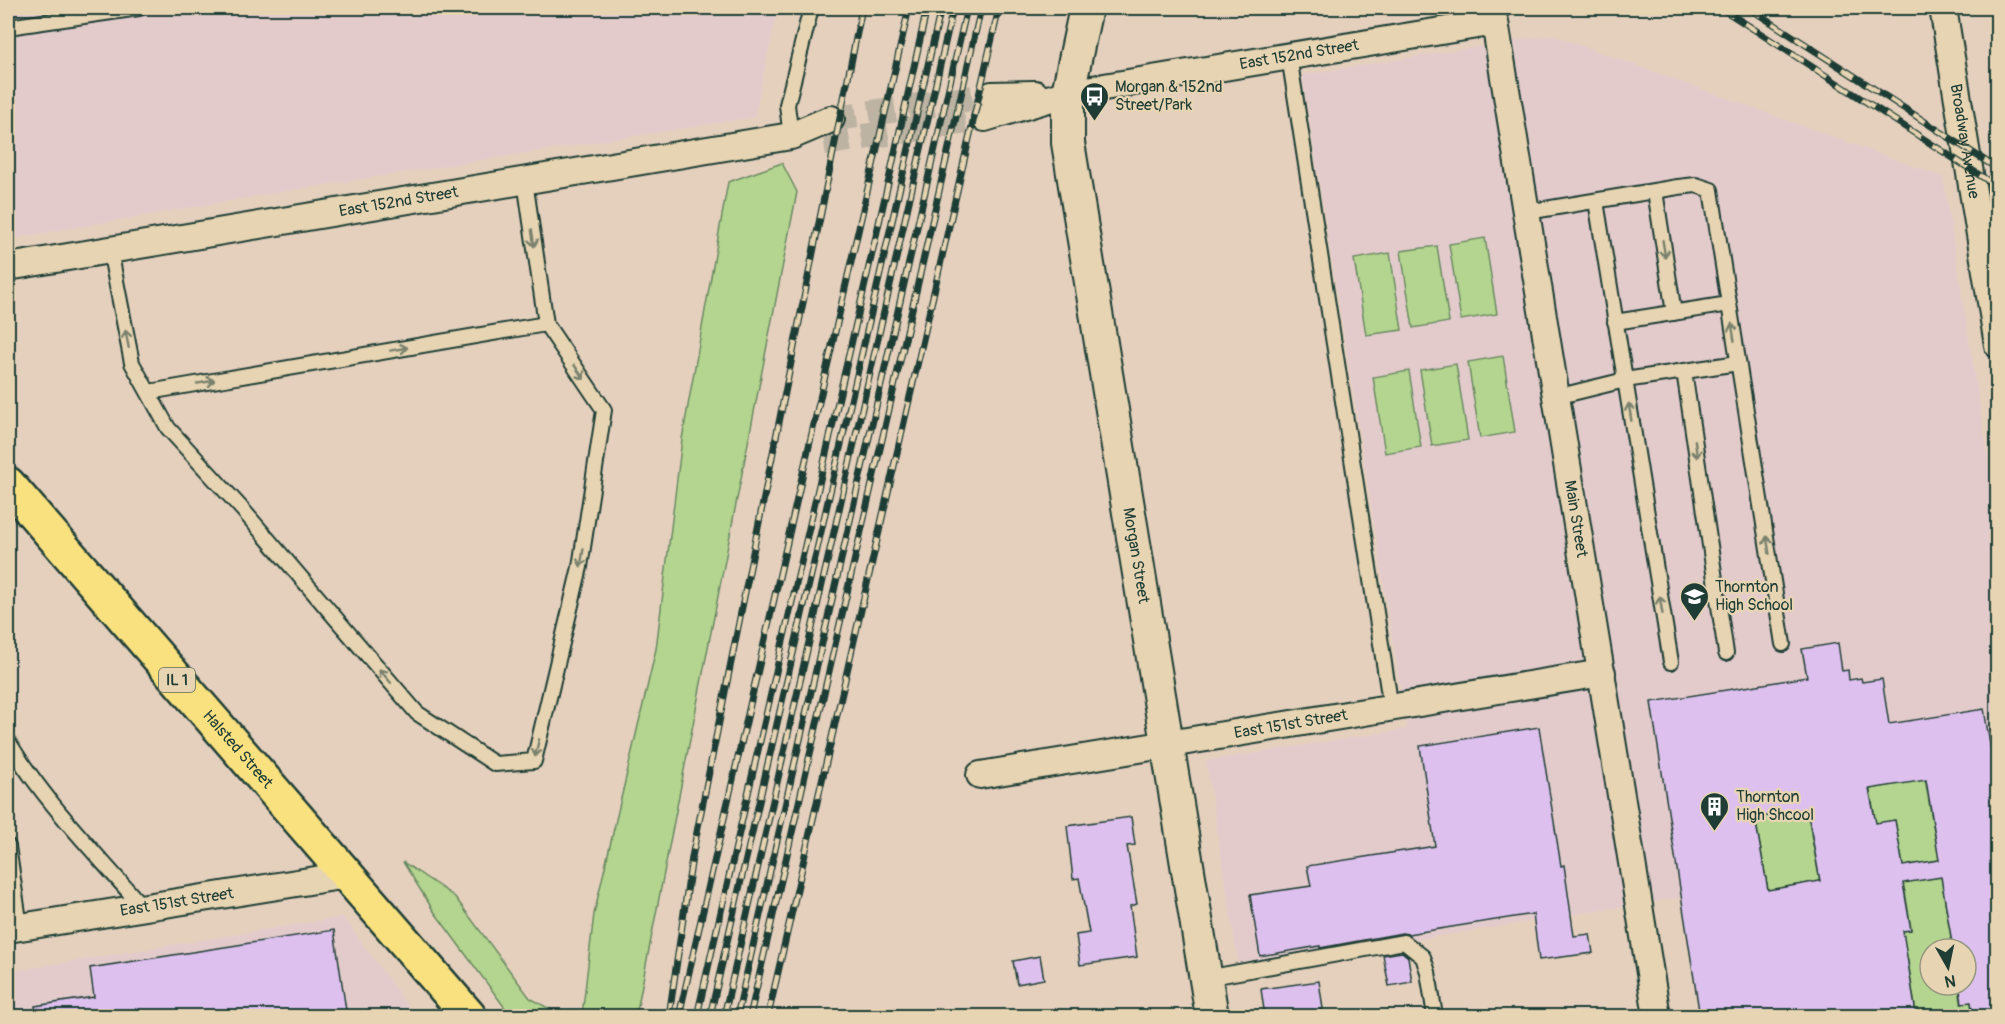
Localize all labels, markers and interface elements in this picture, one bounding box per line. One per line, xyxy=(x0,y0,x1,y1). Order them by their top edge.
street label: East 152nd Street xyxy=(1238,35,1361,74)
place label: Morgan & 152nd Street/Park xyxy=(1115,77,1223,115)
bus stop icon: Morgan & 152nd Street/Park xyxy=(1078,80,1110,122)
street label: Broadway Avenue xyxy=(1946,82,1984,200)
street label: East 152nd Street xyxy=(337,182,460,221)
one-way arrow xyxy=(528,228,539,248)
one-way arrow xyxy=(1659,239,1670,259)
one-way arrow xyxy=(1728,322,1739,342)
one-way arrow xyxy=(121,330,132,349)
one-way arrow xyxy=(388,343,408,354)
one-way arrow xyxy=(572,364,585,381)
one-way arrow xyxy=(196,377,216,388)
one-way arrow xyxy=(1624,403,1635,422)
one-way arrow xyxy=(1690,439,1701,459)
street label: Main Street xyxy=(1560,479,1592,559)
street label: Morgan Street xyxy=(1118,506,1154,605)
one-way arrow xyxy=(1762,536,1773,555)
one-way arrow xyxy=(576,548,587,567)
place label: Thornton High School xyxy=(1715,577,1793,615)
school or university icon: Thornton High School xyxy=(1678,580,1710,622)
one-way arrow xyxy=(1656,595,1667,615)
road number: IL 1 xyxy=(159,668,195,692)
one-way arrow xyxy=(378,669,392,684)
street label: East 151st Street xyxy=(1233,705,1350,743)
street label: Halsted Street xyxy=(198,706,278,793)
one-way arrow xyxy=(531,738,543,757)
place label: Thornton High Shcool xyxy=(1736,787,1814,825)
building icon: Thornton High Shcool xyxy=(1699,790,1731,832)
street label: East 151st Street xyxy=(119,883,236,921)
north arrow xyxy=(1918,937,1978,997)
text: N xyxy=(1943,970,1957,992)

